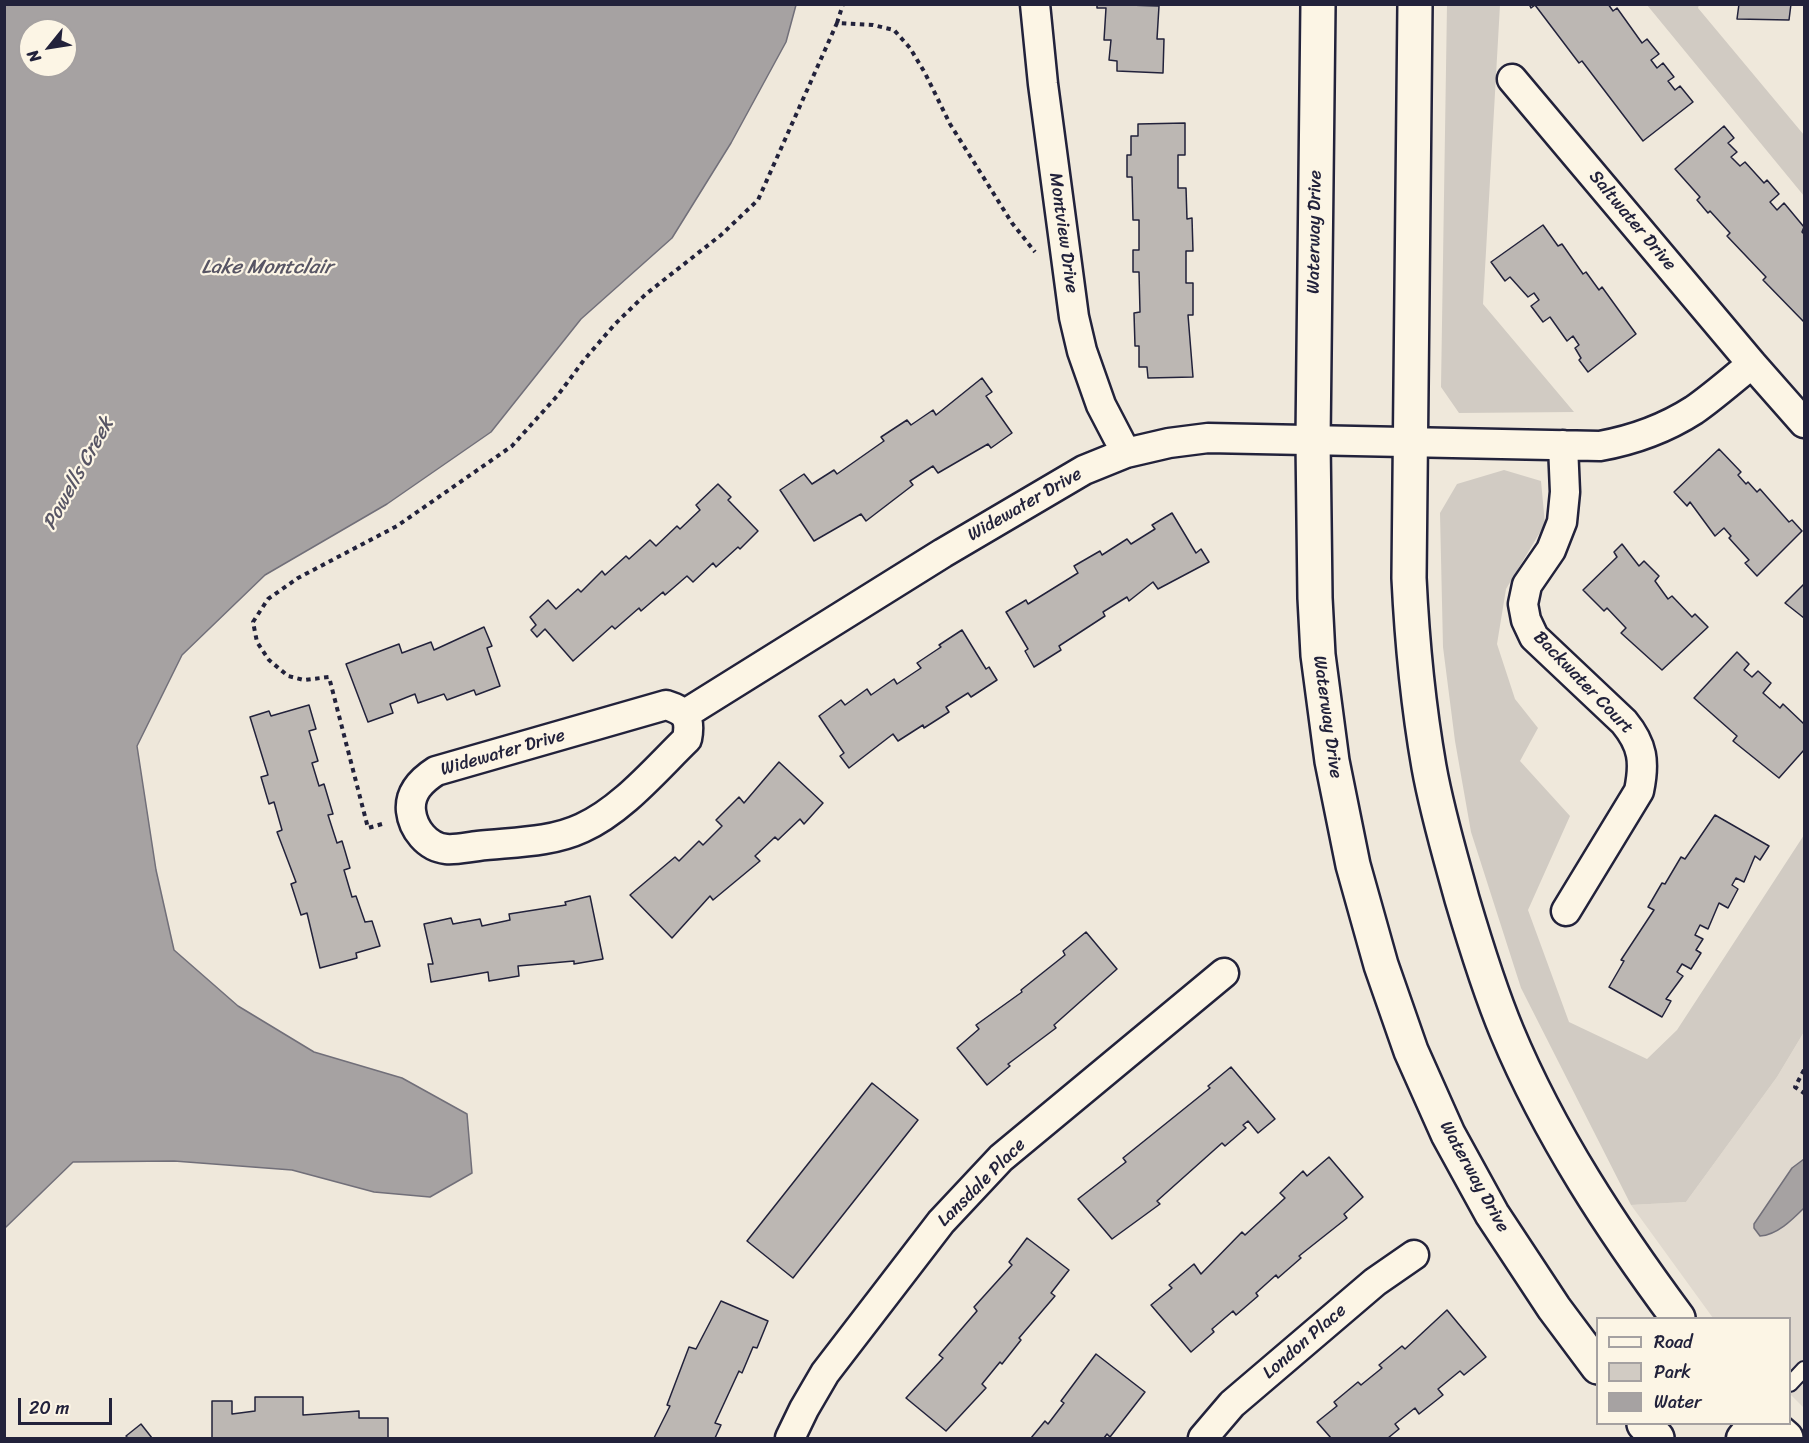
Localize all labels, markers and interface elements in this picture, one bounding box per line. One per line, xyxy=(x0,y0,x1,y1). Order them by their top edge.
north arrow xyxy=(18,18,78,78)
text: N xyxy=(18,44,49,68)
street label: Saltwater Drive xyxy=(1584,167,1680,275)
street label: Waterway Drive xyxy=(1303,170,1327,294)
street label: Montview Drive xyxy=(1044,171,1082,295)
water label: Lake Montclair xyxy=(202,256,332,280)
water label: Powells Creek xyxy=(38,414,120,534)
street label: Widewater Drive xyxy=(964,464,1086,546)
street label: Backwater Court xyxy=(1529,627,1637,739)
street label: Waterway Drive xyxy=(1308,654,1346,780)
street label: Widewater Drive xyxy=(438,725,568,781)
street label: Waterway Drive xyxy=(1435,1118,1513,1236)
street label: Lansdale Place xyxy=(933,1134,1031,1232)
street label: London Place xyxy=(1259,1300,1351,1384)
legend xyxy=(1596,1317,1791,1425)
text: Road xyxy=(1654,1326,1693,1358)
text: Park xyxy=(1654,1356,1691,1388)
scale bar xyxy=(21,1386,116,1424)
text: Water xyxy=(1654,1386,1701,1418)
text: 20 m xyxy=(29,1392,69,1424)

